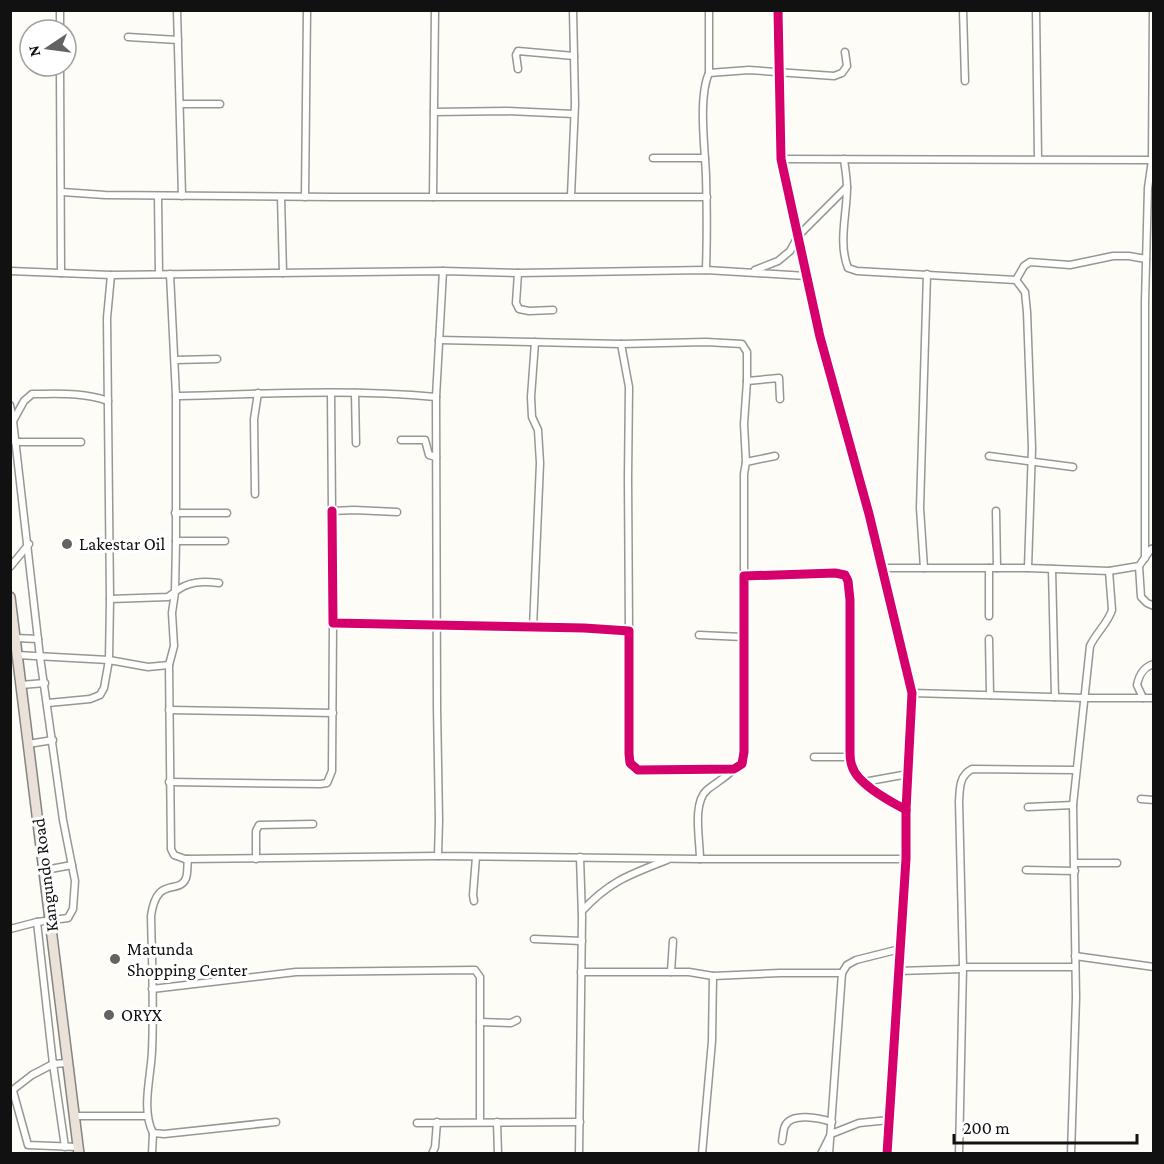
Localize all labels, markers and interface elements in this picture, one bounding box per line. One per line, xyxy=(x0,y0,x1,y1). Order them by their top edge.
north arrow xyxy=(18,18,78,78)
text: N xyxy=(24,44,43,58)
place label: Lakestar Oil xyxy=(79,534,166,554)
marker: Lakestar Oil xyxy=(60,537,74,551)
street label: Kangundo Road xyxy=(28,817,62,933)
place label: Matunda Shopping Center xyxy=(127,939,248,980)
marker: Matunda Shopping Center xyxy=(108,952,122,966)
place label: ORYX xyxy=(121,1005,163,1025)
marker: ORYX xyxy=(102,1008,116,1022)
scale bar xyxy=(954,1107,1137,1145)
text: 200 m xyxy=(963,1118,1010,1138)

